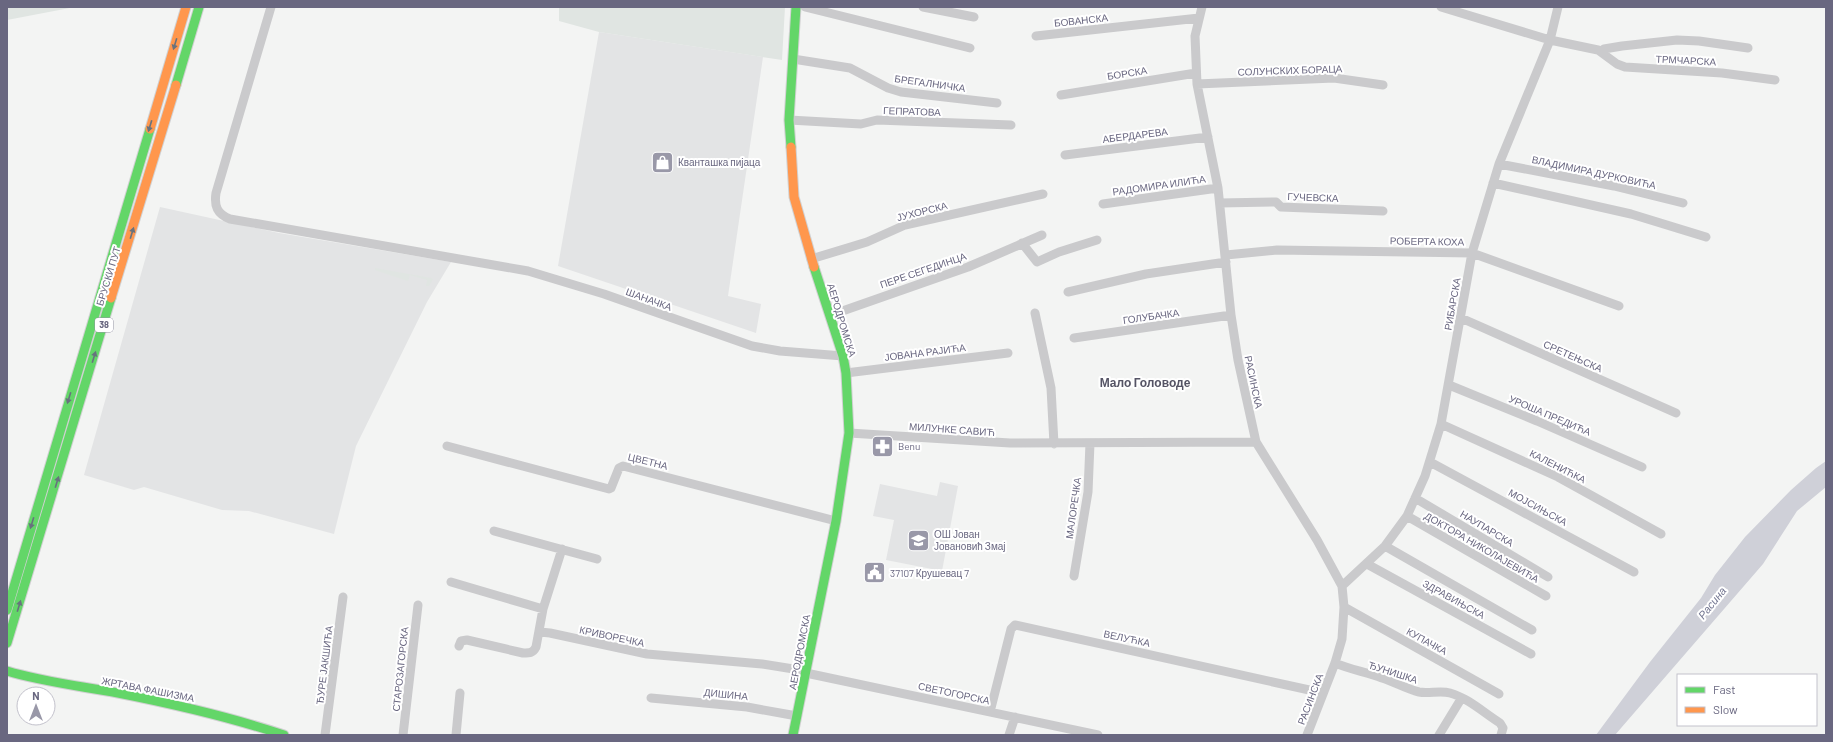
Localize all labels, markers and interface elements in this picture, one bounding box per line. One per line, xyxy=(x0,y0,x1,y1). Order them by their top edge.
street label: БОВАНСКА xyxy=(1053,11,1109,29)
one-way arrow xyxy=(172,39,178,51)
street label: ТРМЧАРСКА xyxy=(1655,52,1717,68)
street label: СОЛУНСКИХ БОРАЦА xyxy=(1237,62,1343,78)
street label: БОРСКА xyxy=(1106,64,1148,82)
street label: БРЕГАЛНИЧКА xyxy=(894,72,967,94)
street label: ГЕПРАТОВА xyxy=(883,104,941,118)
one-way arrow xyxy=(147,120,153,132)
street label: АБЕРДАРЕВА xyxy=(1102,125,1169,145)
shop icon: Кванташка пијаца xyxy=(649,149,675,175)
street label: ВЛАДИМИРА ДУРКОВИЋА xyxy=(1531,153,1658,191)
place label: Кванташка пијаца xyxy=(678,156,761,168)
street label: РАДОМИРА ИЛИЋА xyxy=(1112,172,1207,197)
street label: ГУЧЕВСКА xyxy=(1287,190,1339,204)
street label: ЈУХОРСКА xyxy=(895,199,949,223)
one-way arrow xyxy=(129,227,135,239)
street label: РОБЕРТА КОХА xyxy=(1390,234,1465,248)
street label: БРУСКИ ПУТ xyxy=(93,245,123,307)
street label: ПЕРЕ СЕГЕДИНЦА xyxy=(878,250,968,290)
street label: РИБАРСКА xyxy=(1441,276,1463,331)
street label: АЕРОДРОМСКА xyxy=(825,282,859,359)
street label: ШАНАЧКА xyxy=(624,285,674,313)
street label: ГОЛУБАЧКА xyxy=(1122,306,1180,326)
road number: 38 xyxy=(95,318,113,332)
street label: СРЕТЕЊСКА xyxy=(1542,338,1605,374)
street label: ЈОВАНА РАЈИЋА xyxy=(884,341,967,363)
one-way arrow xyxy=(91,351,97,363)
street label: РАСИНСКА xyxy=(1243,354,1266,410)
district label: Мало Головоде xyxy=(1100,375,1191,390)
street label: УРОША ПРЕДИЋА xyxy=(1507,392,1593,438)
one-way arrow xyxy=(66,393,72,405)
street label: МИЛУНКЕ САВИЋ xyxy=(909,420,995,438)
pharmacy icon: Benu xyxy=(869,433,895,459)
place label: Benu xyxy=(898,440,920,452)
street label: КАЛЕНИЋКА xyxy=(1528,447,1588,485)
street label: ЦВЕТНА xyxy=(627,450,670,472)
one-way arrow xyxy=(54,475,60,487)
street label: МАЛОРЕЧКА xyxy=(1063,476,1083,540)
street label: МОЈСИЊСКА xyxy=(1507,486,1570,528)
street label: НАУПАРСКА xyxy=(1458,507,1516,549)
street label: ДОКТОРА НИКОЛАЈЕВИЋА xyxy=(1423,509,1542,585)
one-way arrow xyxy=(29,517,35,529)
school or university icon: ОШ Јован Јовановић Змај xyxy=(906,527,932,553)
place label: ОШ Јован Јовановић Змај xyxy=(934,528,1006,552)
public building icon: 37107 Крушевац 7 xyxy=(862,560,888,586)
place label: 37107 Крушевац 7 xyxy=(890,567,969,579)
street label: ЗДРАВИЊСКА xyxy=(1421,577,1487,621)
water label: Расина xyxy=(1695,584,1728,621)
one-way arrow xyxy=(16,600,22,612)
street label: АЕРОДРОМСКА xyxy=(786,613,812,691)
street label: КРИВОРЕЧКА xyxy=(578,623,646,649)
street label: ЂУРЕ ЈАКШИЋА xyxy=(313,625,335,705)
street label: КУПАЧКА xyxy=(1405,625,1450,657)
street label: СТАРОЗАГОРСКА xyxy=(390,626,410,712)
street label: ВЕЛУЋКА xyxy=(1103,627,1152,649)
street label: ЂУНИШКА xyxy=(1367,658,1419,686)
street label: РАСИНСКА xyxy=(1295,671,1325,726)
street label: ЖРТАВА ФАШИЗМА xyxy=(101,674,196,704)
legend xyxy=(1677,674,1817,726)
street label: СВЕТОГОРСКА xyxy=(917,680,991,707)
text: Fast xyxy=(1713,682,1736,696)
north arrow xyxy=(16,686,56,726)
street label: ДИШИНА xyxy=(703,686,749,702)
text: N xyxy=(32,689,40,702)
text: Slow xyxy=(1713,702,1738,716)

